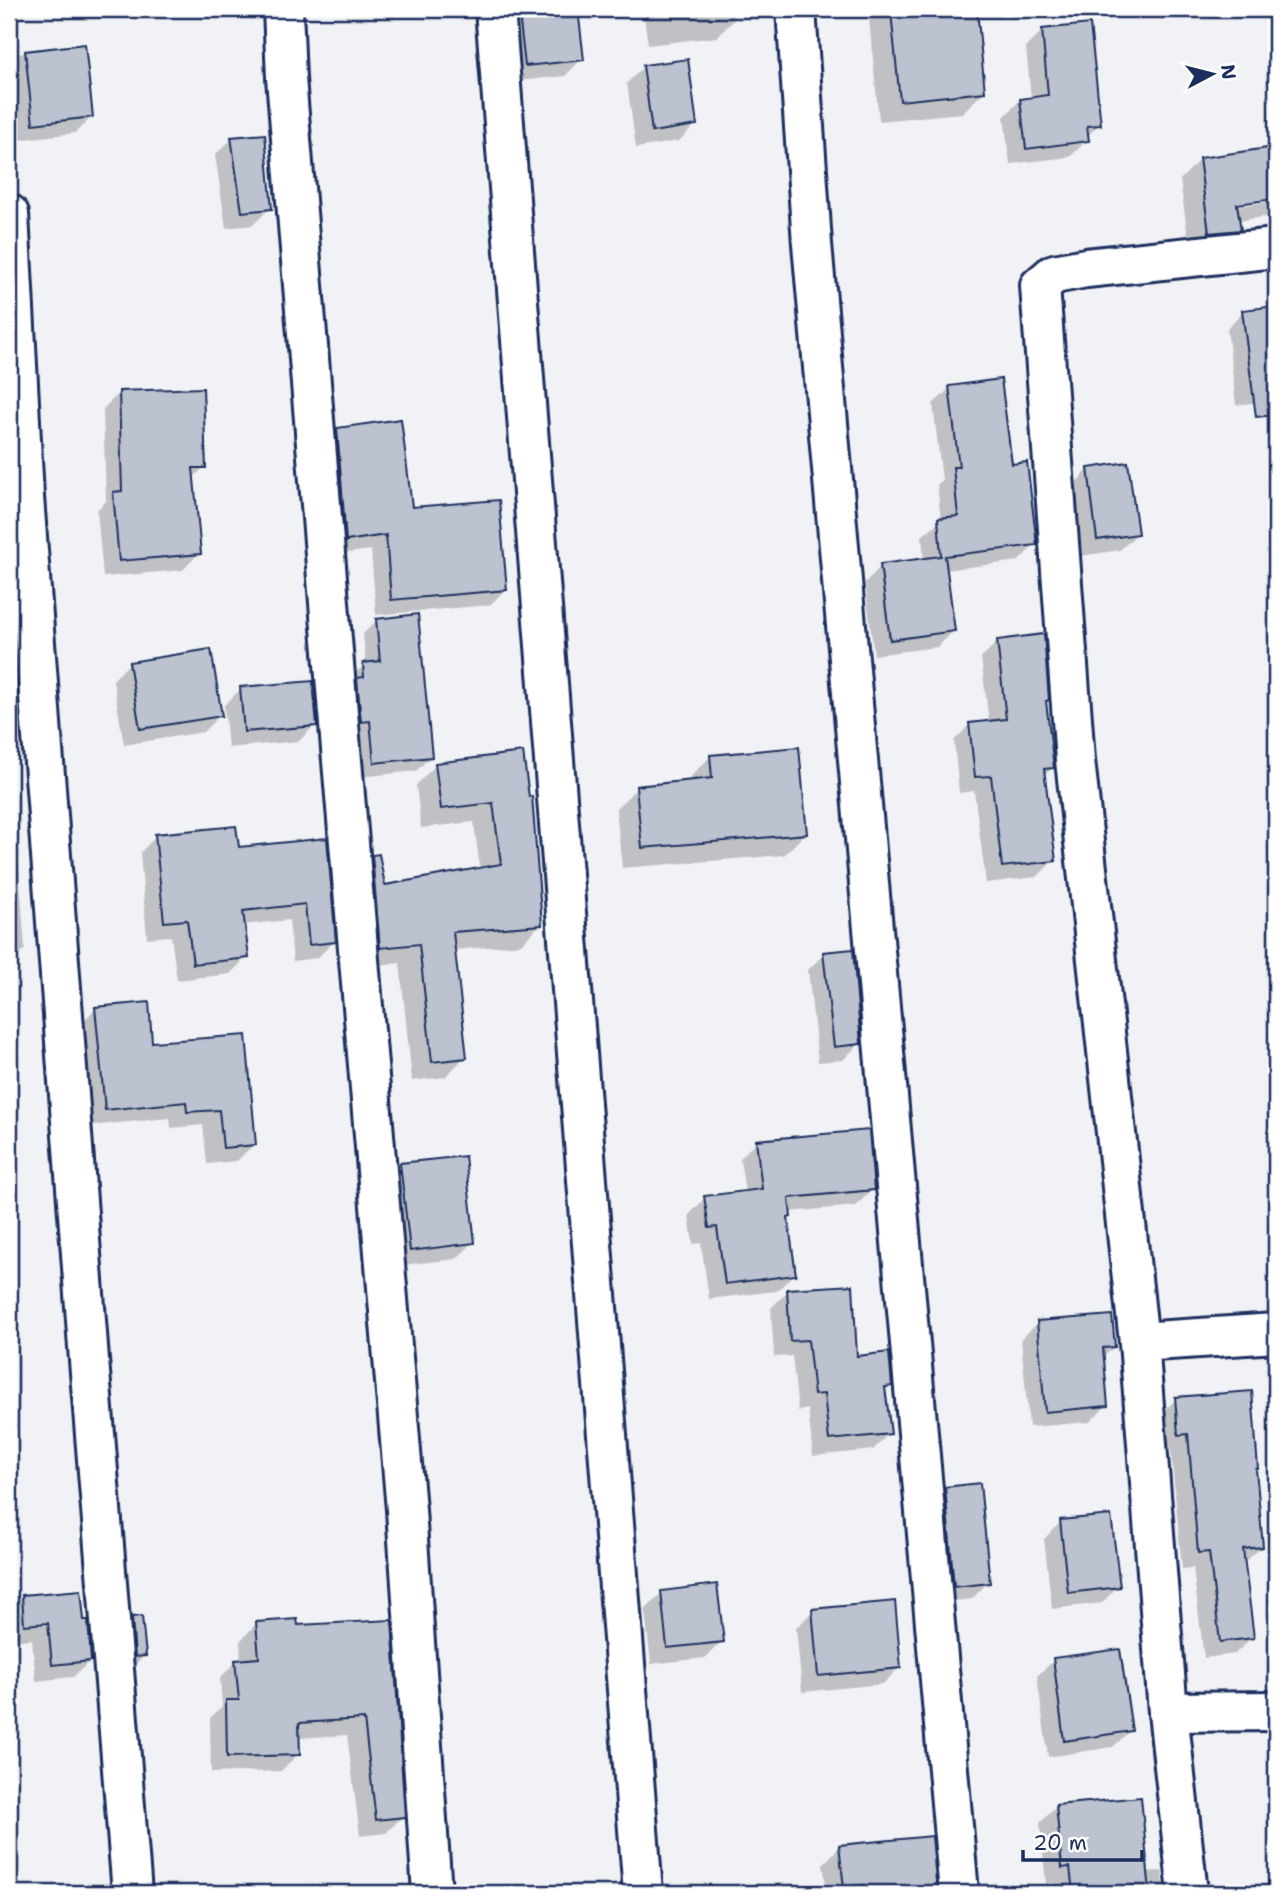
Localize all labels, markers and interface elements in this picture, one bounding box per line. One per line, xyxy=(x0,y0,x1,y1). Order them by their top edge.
north arrow xyxy=(1176,38,1246,108)
text: N xyxy=(1215,63,1242,81)
scale bar xyxy=(1023,1818,1142,1862)
text: 20 m xyxy=(1033,1829,1087,1857)

